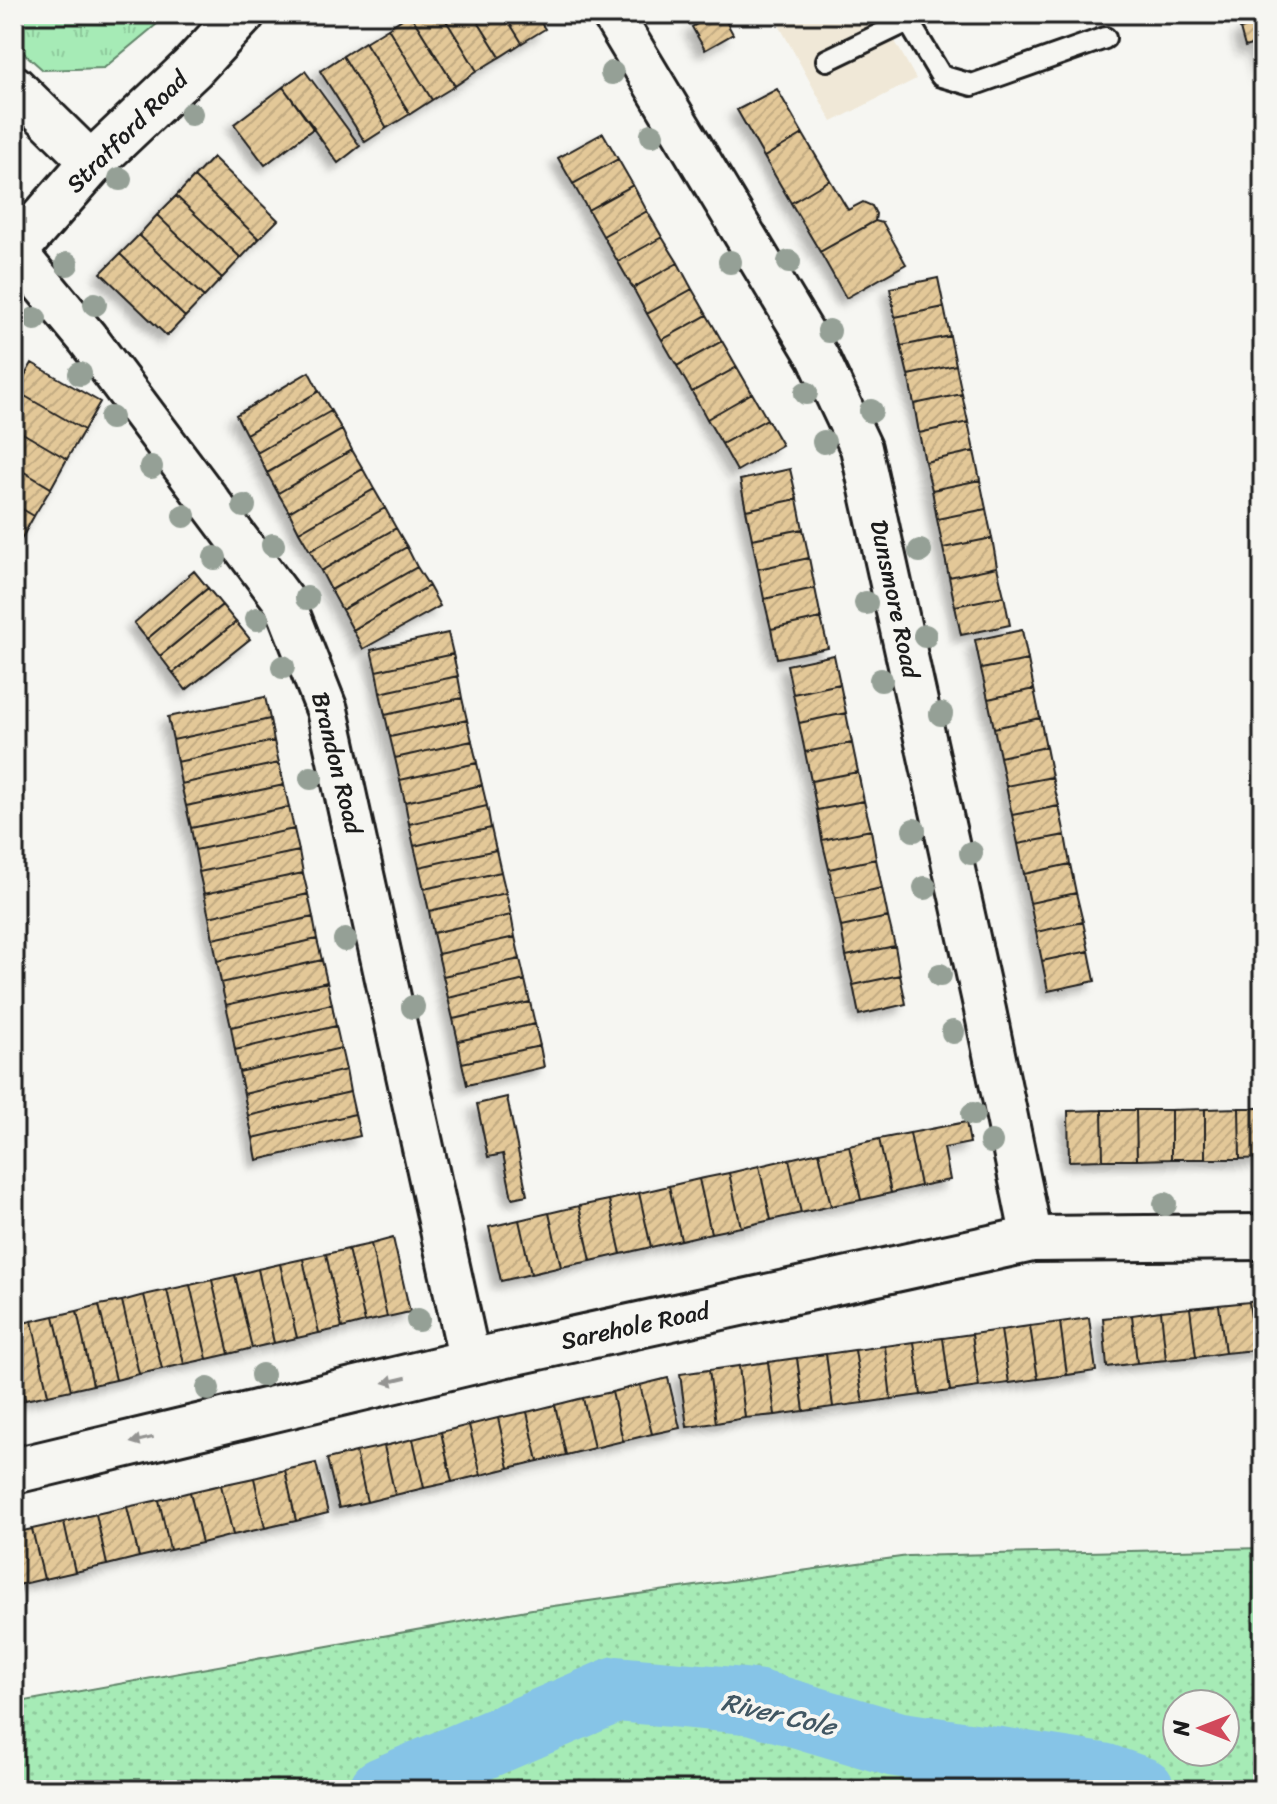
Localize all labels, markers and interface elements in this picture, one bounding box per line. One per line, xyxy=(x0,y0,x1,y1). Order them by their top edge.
street label: Stratford Road xyxy=(56,59,200,203)
street label: Dunsmore Road xyxy=(858,516,933,683)
street label: Brandon Road xyxy=(299,688,375,840)
street label: Sarehole Road xyxy=(557,1289,715,1362)
one-way arrow xyxy=(382,1374,407,1386)
one-way arrow xyxy=(129,1435,154,1447)
water label: River Cole xyxy=(717,1679,843,1750)
north arrow xyxy=(1161,1688,1241,1768)
text: N xyxy=(1162,1720,1201,1737)

